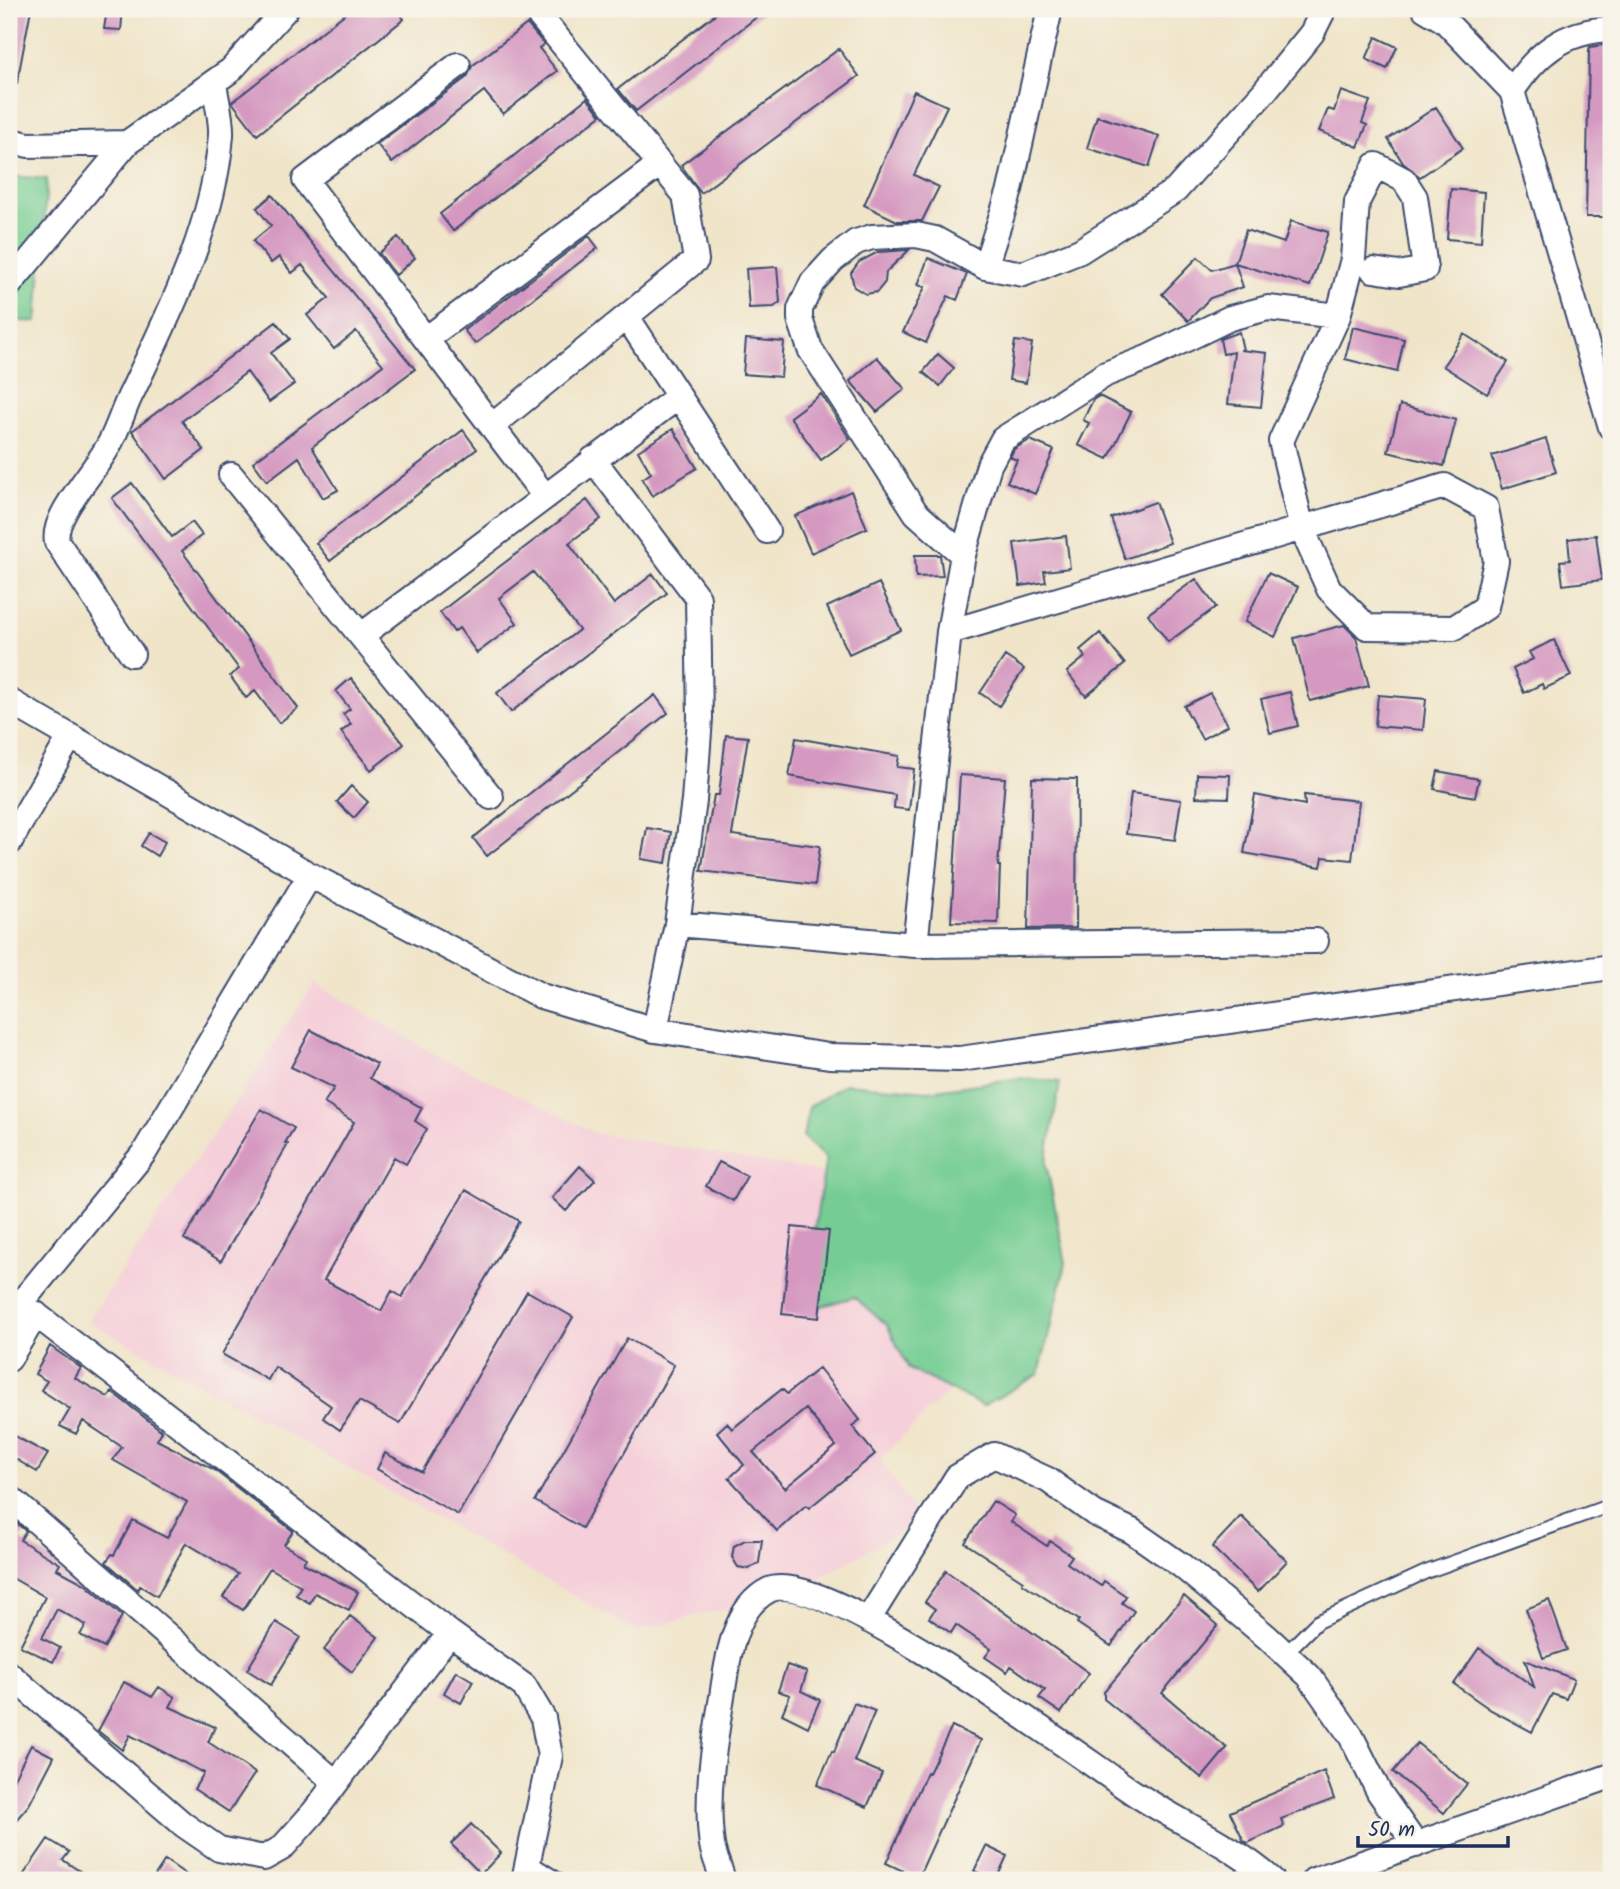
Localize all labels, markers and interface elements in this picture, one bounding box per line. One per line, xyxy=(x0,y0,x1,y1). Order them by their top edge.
scale bar xyxy=(1358,1805,1508,1849)
text: 50 m xyxy=(1368,1814,1415,1847)

